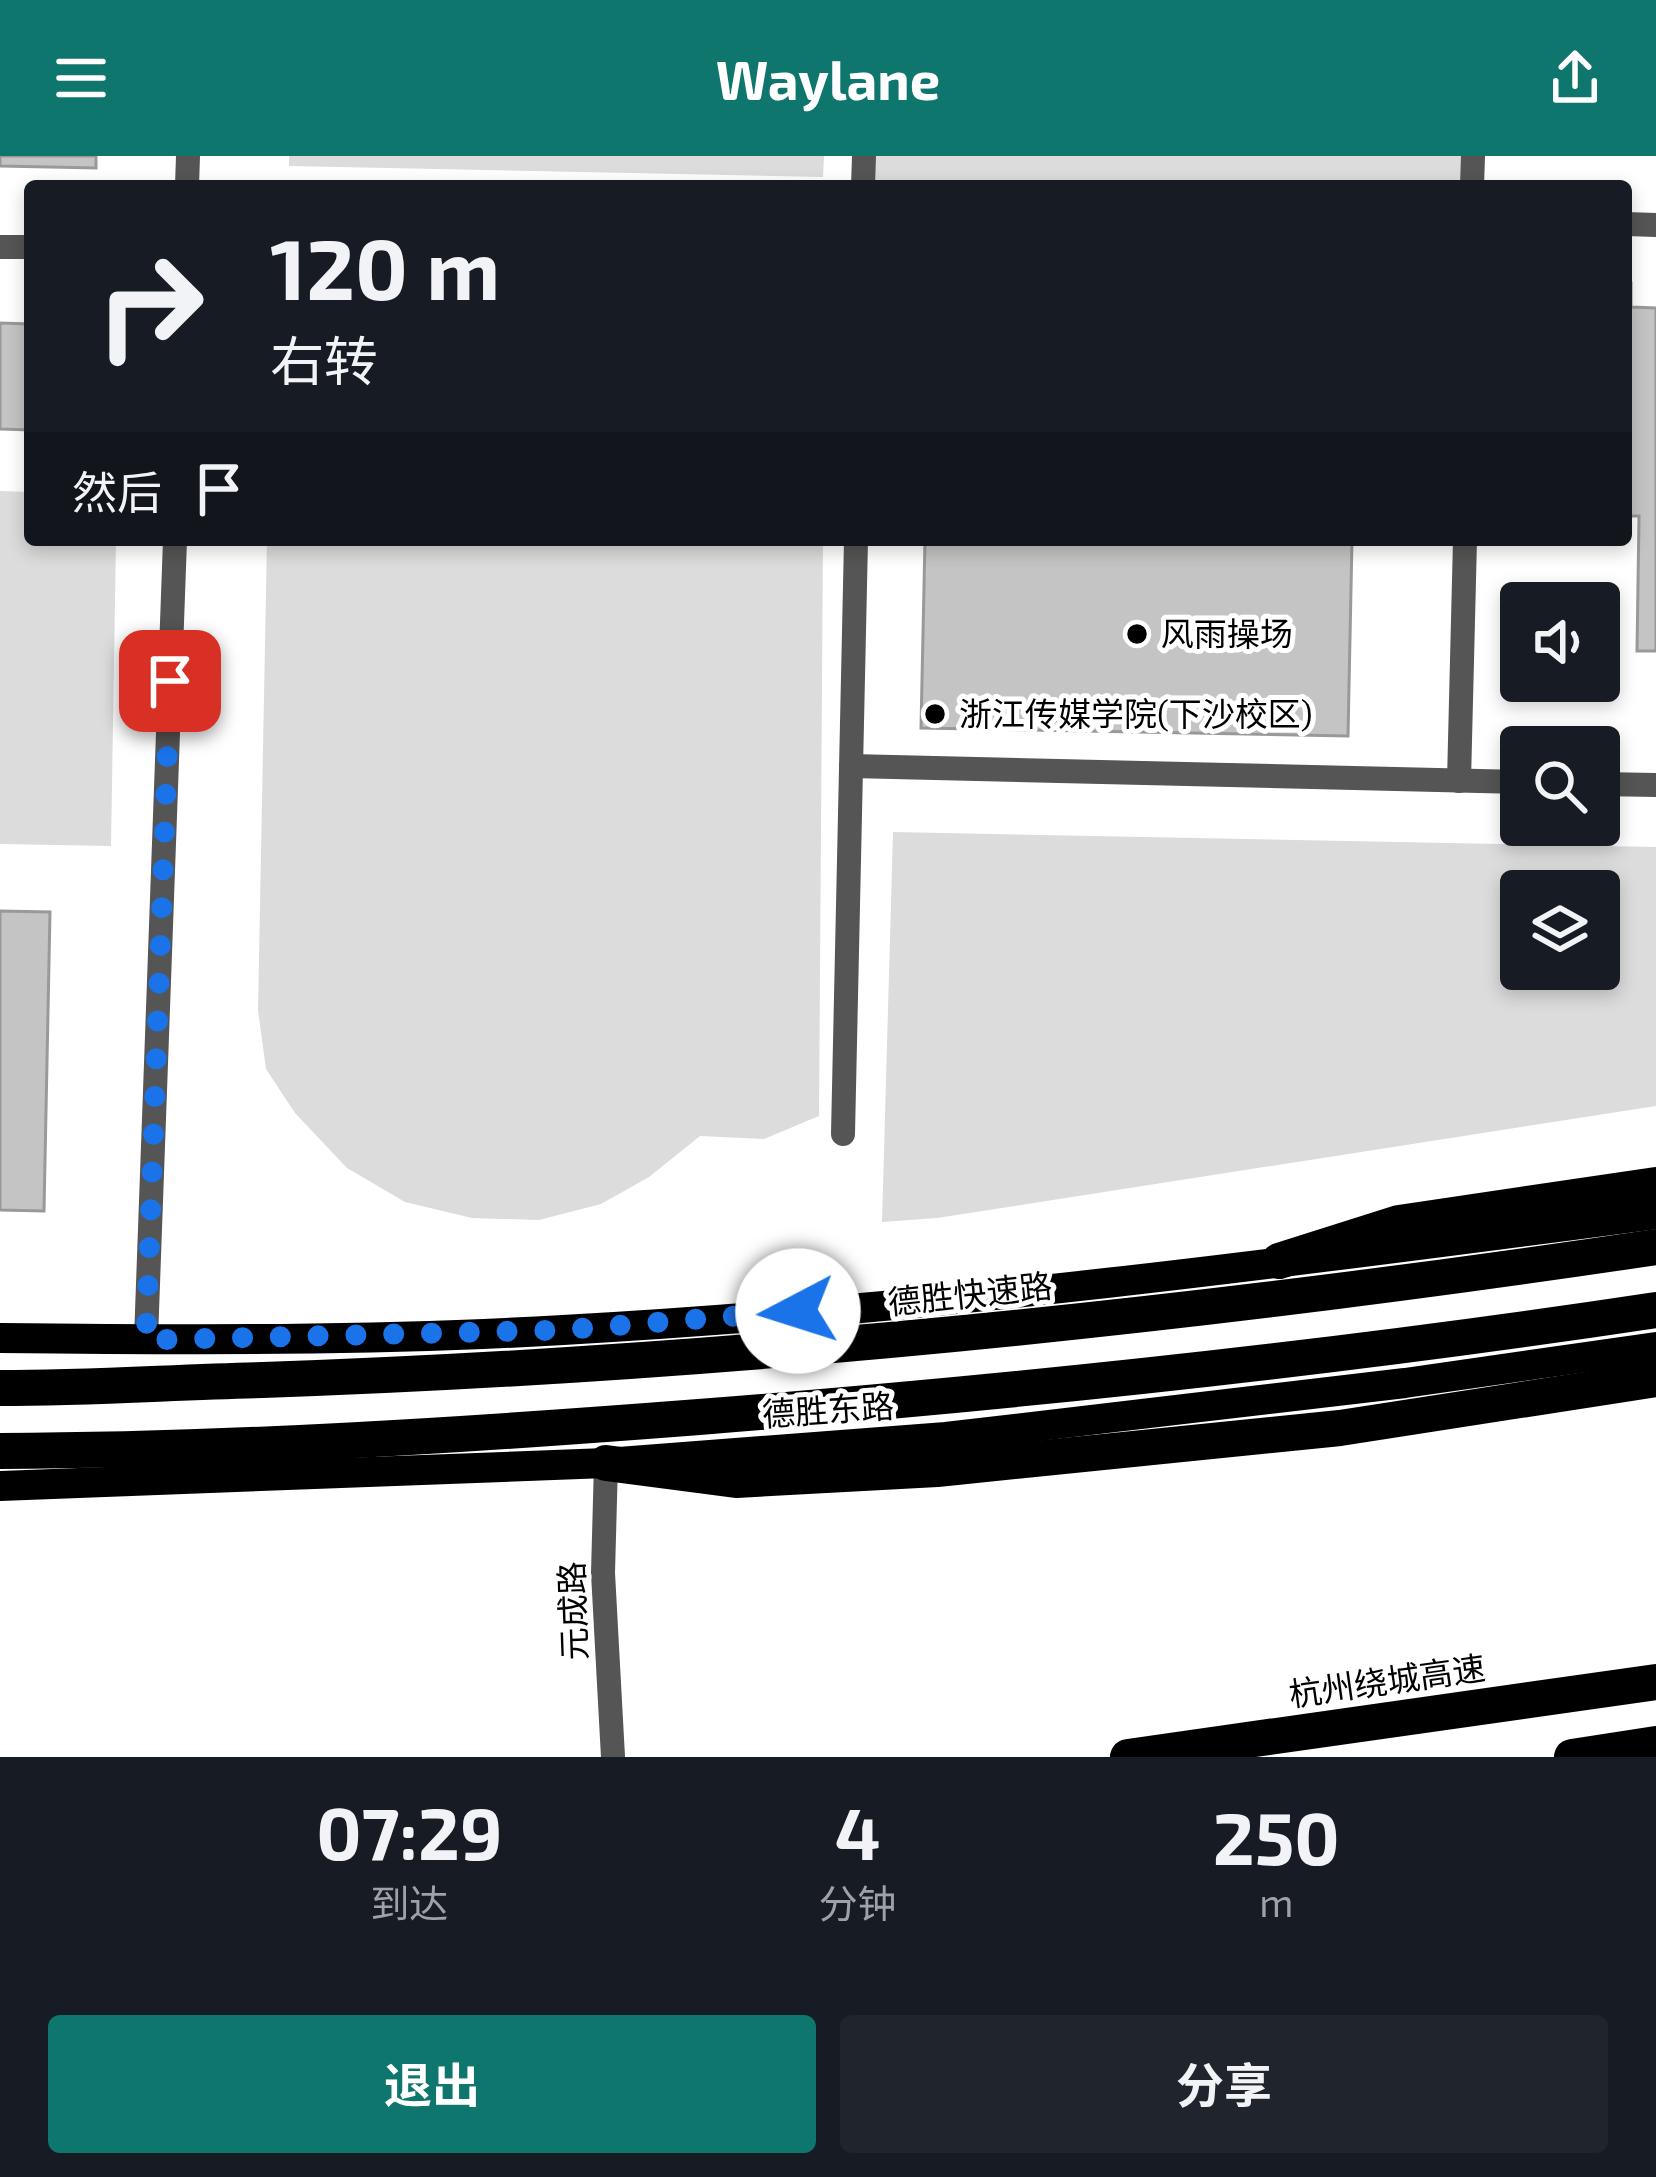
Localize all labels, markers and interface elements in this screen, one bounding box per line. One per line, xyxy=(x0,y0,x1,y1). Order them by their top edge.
icon: menu xyxy=(48,45,114,111)
icon: share xyxy=(1542,45,1608,111)
text: Waylane xyxy=(716,46,940,111)
text: 120 m xyxy=(270,216,500,317)
icon: right xyxy=(72,228,228,384)
text: 右转 xyxy=(270,327,378,392)
icon: arrive xyxy=(186,456,252,522)
text: 然后 xyxy=(72,464,162,518)
map controls xyxy=(1500,582,1620,990)
button: sound xyxy=(1500,582,1620,702)
place label: 风雨操场 xyxy=(1161,613,1293,653)
marker: 风雨操场 xyxy=(1124,621,1150,647)
pin xyxy=(119,630,221,732)
icon: arrive xyxy=(137,648,203,714)
place label: 浙江传媒学院(下沙校区) xyxy=(959,693,1313,733)
marker: 浙江传媒学院(下沙校区) xyxy=(922,701,948,727)
button: search xyxy=(1500,726,1620,846)
button: layers xyxy=(1500,870,1620,990)
position arrow xyxy=(735,1248,861,1374)
street label: 德胜快速路 xyxy=(886,1264,1054,1322)
street label: 德胜东路 xyxy=(761,1384,895,1434)
street label: 元成路 xyxy=(550,1561,594,1661)
street label: 杭州绕城高速 xyxy=(1286,1646,1488,1714)
text: 07:29 xyxy=(316,1788,502,1874)
text: 4 xyxy=(835,1788,881,1874)
text: 250 xyxy=(1213,1793,1340,1879)
text: m xyxy=(1259,1878,1293,1925)
text: 到达 xyxy=(370,1879,448,1926)
text: 分钟 xyxy=(819,1879,897,1926)
button: 退出 xyxy=(48,2015,816,2153)
button: 分享 xyxy=(840,2015,1608,2153)

